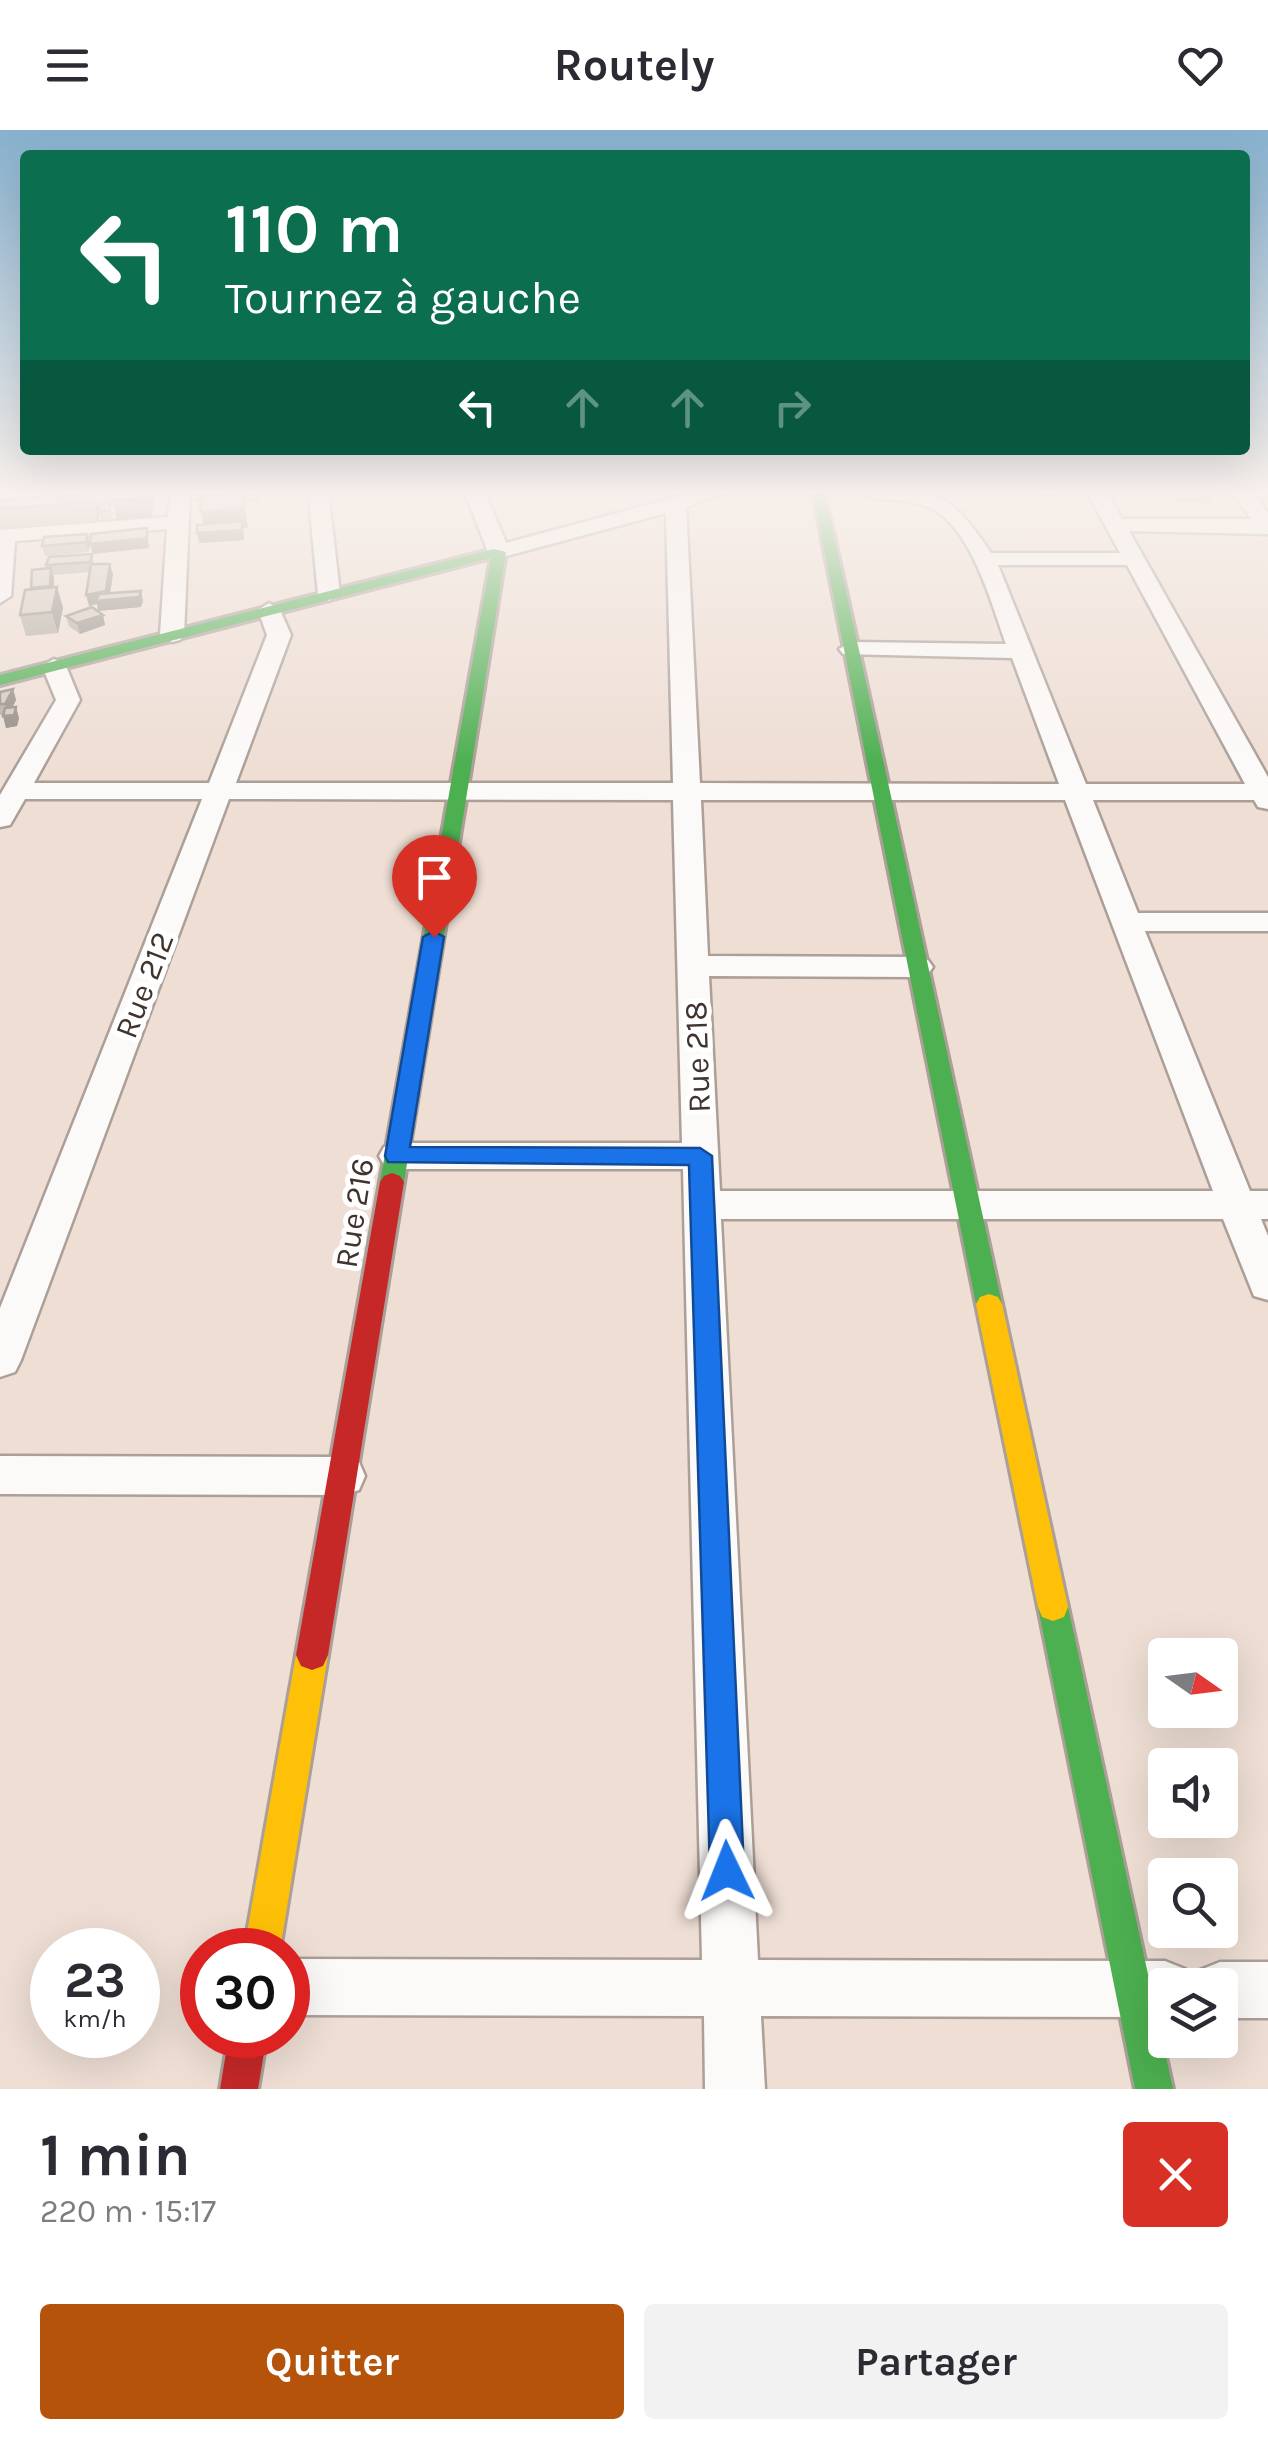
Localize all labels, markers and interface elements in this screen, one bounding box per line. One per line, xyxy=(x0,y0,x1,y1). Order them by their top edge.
icon: menu xyxy=(40,38,95,93)
icon: heart xyxy=(1173,38,1228,93)
text: Routely xyxy=(554,39,714,91)
text: 110 m xyxy=(225,188,403,270)
icon: left xyxy=(60,190,190,320)
text: Tournez à gauche xyxy=(225,272,581,324)
icon: left xyxy=(450,380,505,435)
icon: ahead xyxy=(555,380,610,435)
icon: ahead xyxy=(660,380,715,435)
icon: right xyxy=(765,380,820,435)
pin xyxy=(392,835,477,938)
icon: arrive xyxy=(407,850,462,905)
street label: Rue 212 xyxy=(107,927,182,1043)
street label: Rue 218 xyxy=(677,1000,718,1113)
street label: Rue 216 xyxy=(328,1156,381,1271)
north arrow xyxy=(1148,1638,1238,1728)
map controls xyxy=(1148,1638,1238,2058)
button: sound xyxy=(1148,1748,1238,1838)
position arrow xyxy=(675,1819,779,1923)
button: search xyxy=(1148,1858,1238,1948)
speed limit sign: 30 xyxy=(180,1928,310,2058)
text: 23 xyxy=(64,1951,126,2010)
button: layers xyxy=(1148,1968,1238,2058)
text: km/h xyxy=(63,2004,127,2033)
text: 1 min xyxy=(40,2120,191,2190)
button: close xyxy=(1123,2122,1228,2227)
text: 220 m · 15:17 xyxy=(40,2193,216,2230)
button: Quitter xyxy=(40,2304,624,2419)
button: Partager xyxy=(644,2304,1228,2419)

